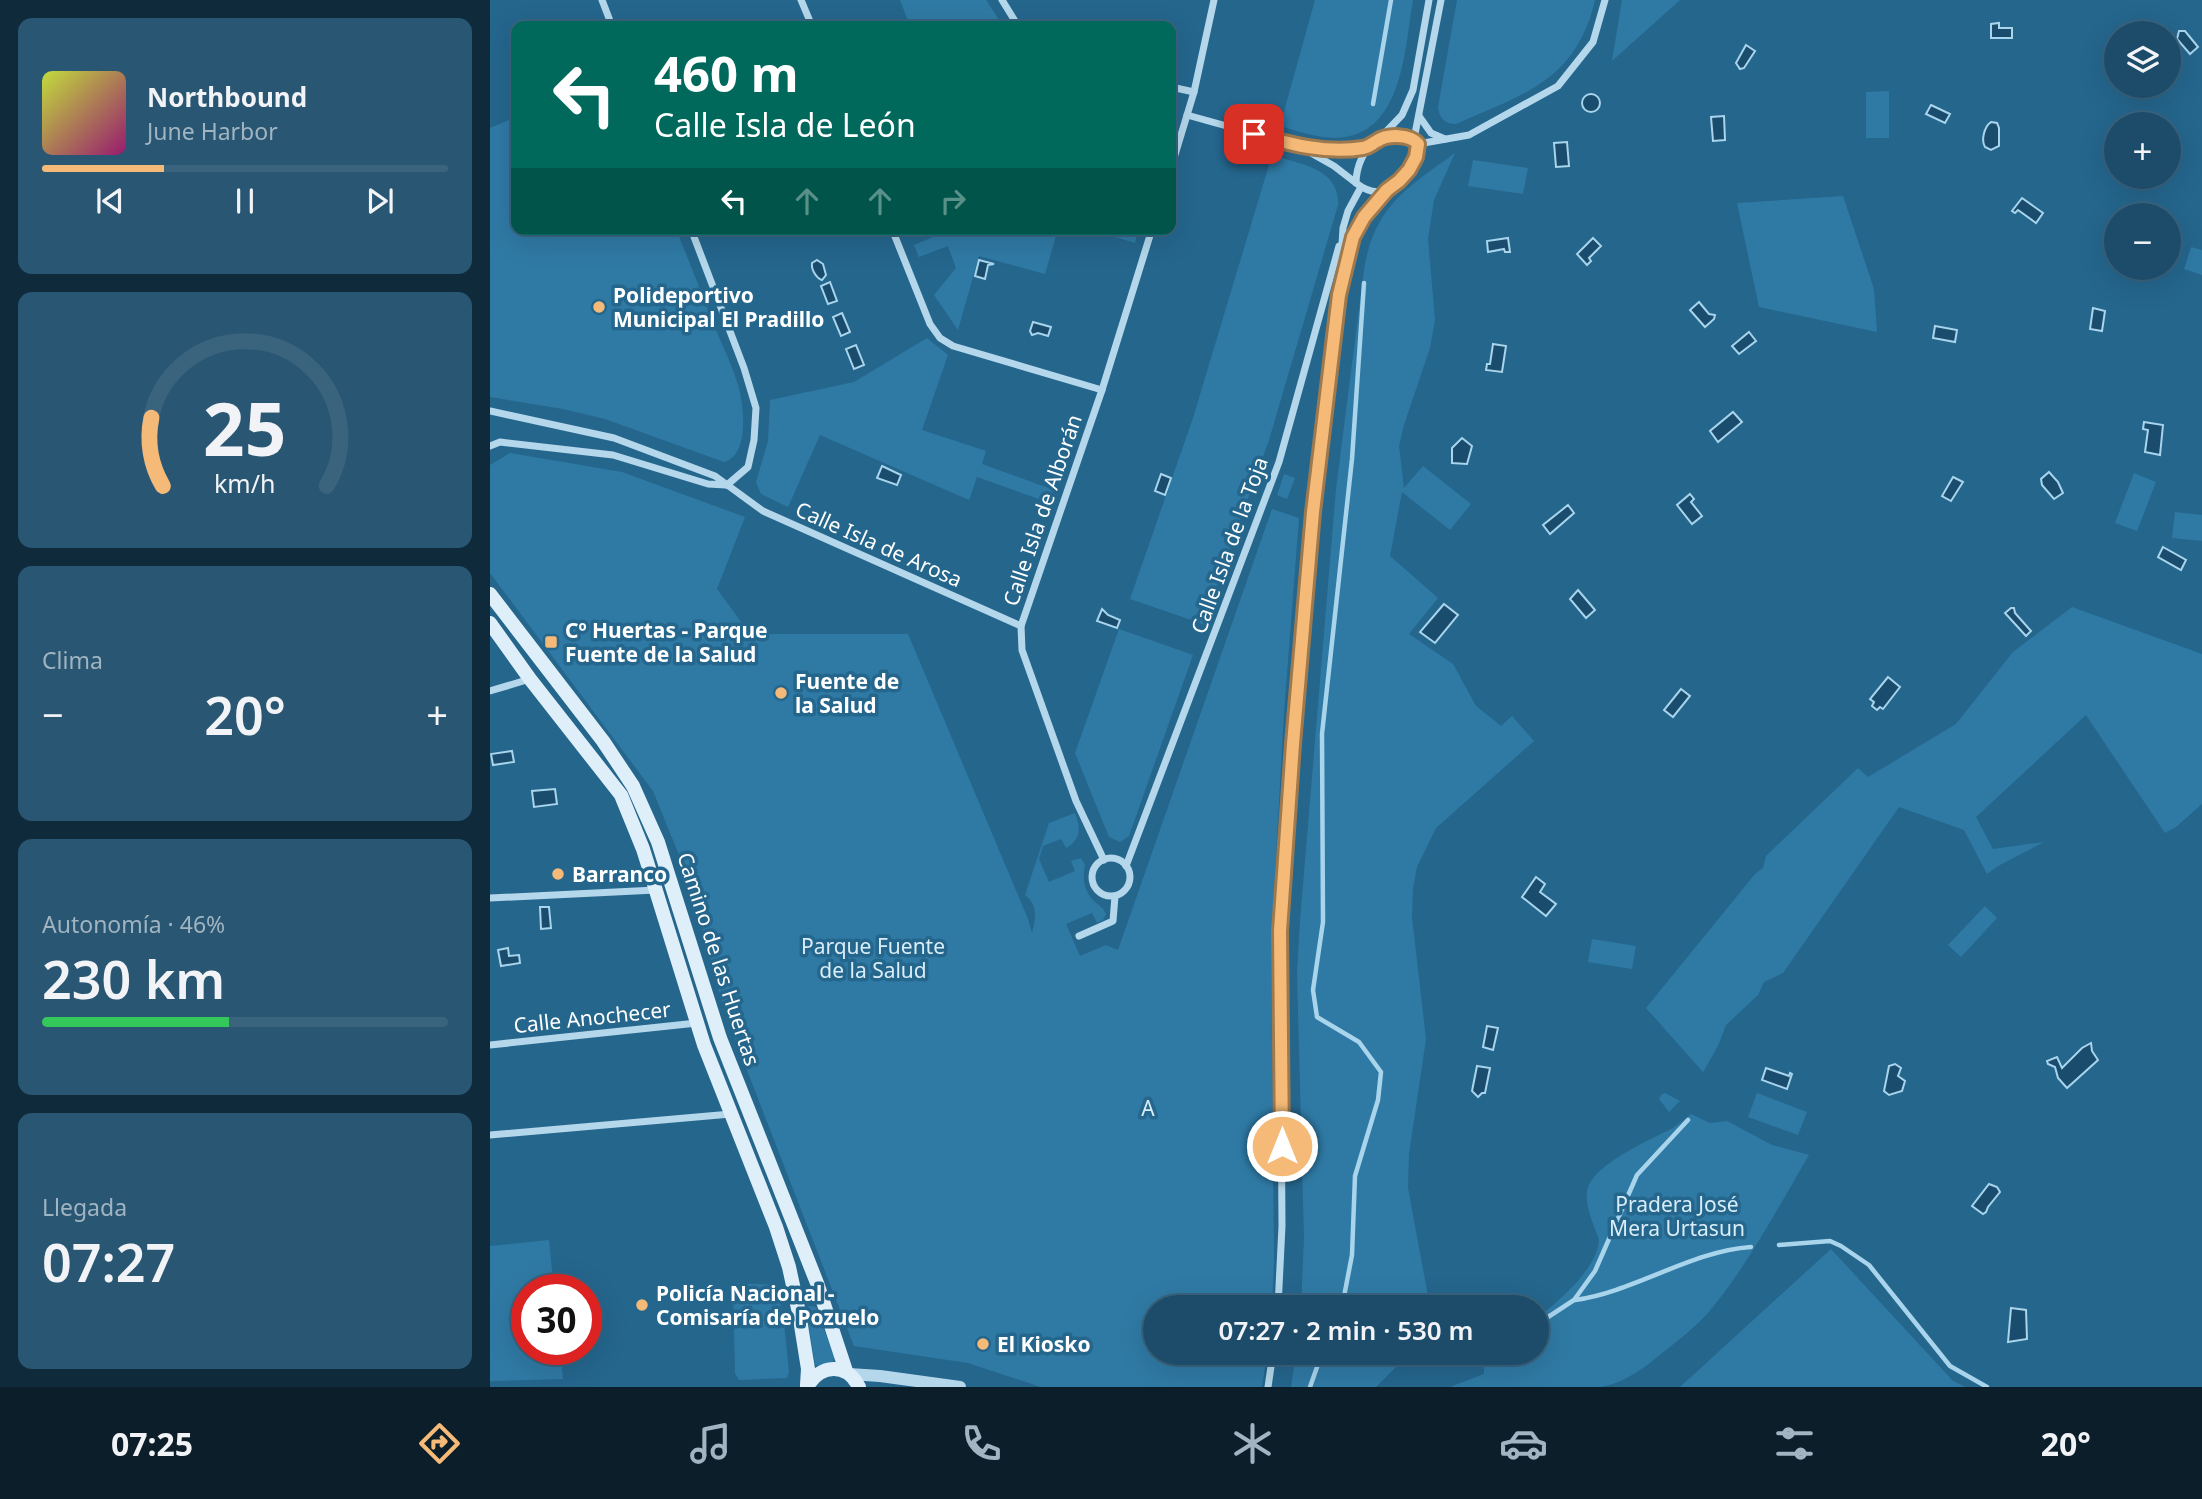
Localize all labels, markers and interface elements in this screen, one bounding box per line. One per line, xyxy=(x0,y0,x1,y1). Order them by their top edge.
map controls xyxy=(2104,21,2181,280)
button: layers xyxy=(2104,21,2181,98)
text: 460 m xyxy=(654,40,799,106)
icon: left xyxy=(539,49,630,140)
text: Northbound xyxy=(147,79,307,115)
text: Calle Isla de León xyxy=(654,103,916,146)
pin xyxy=(1224,104,1284,164)
button: + xyxy=(2104,112,2181,189)
text: June Harbor xyxy=(147,115,278,147)
icon: arrive xyxy=(1235,115,1273,153)
icon: previous xyxy=(91,182,129,220)
icon: pause xyxy=(226,182,264,220)
icon: next xyxy=(361,182,399,220)
icon: left xyxy=(715,182,753,220)
icon: ahead xyxy=(788,182,826,220)
icon: ahead xyxy=(861,182,899,220)
icon: right xyxy=(934,182,972,220)
button: − xyxy=(2104,203,2181,280)
place label: Polideportivo Municipal El Pradillo xyxy=(613,281,824,333)
marker: Polideportivo Municipal El Pradillo xyxy=(591,299,607,315)
text: 25 xyxy=(203,378,287,477)
street label: Calle Isla de Alborán xyxy=(996,411,1088,609)
street label: Calle Isla de la Toja xyxy=(1184,453,1274,637)
text: km/h xyxy=(214,465,276,499)
street label: Calle Isla de Arosa xyxy=(791,495,967,593)
place label: Cº Huertas - Parque Fuente de la Salud xyxy=(565,616,768,668)
marker: Cº Huertas - Parque Fuente de la Salud xyxy=(543,634,559,650)
text: Clima xyxy=(42,644,103,676)
place label: Fuente de la Salud xyxy=(795,667,899,719)
text: 20° xyxy=(204,679,286,750)
marker: Fuente de la Salud xyxy=(773,685,789,701)
text: − xyxy=(42,688,64,740)
text: + xyxy=(426,688,448,740)
street label: Camino de las Huertas xyxy=(671,849,767,1069)
place label: Barranco xyxy=(572,860,667,888)
marker: Barranco xyxy=(550,866,566,882)
text: Autonomía · 46% xyxy=(42,908,225,940)
park label: Parque Fuente de la Salud xyxy=(801,932,945,984)
text: 230 km xyxy=(42,943,225,1014)
street label: Calle Anochecer xyxy=(512,995,672,1039)
park label: A xyxy=(1141,1094,1155,1122)
position arrow xyxy=(1245,1109,1319,1183)
park label: Pradera José Mera Urtasun xyxy=(1609,1190,1745,1242)
text: Llegada xyxy=(42,1191,127,1223)
text: 07:27 xyxy=(42,1226,175,1297)
speed limit sign: 30 xyxy=(511,1274,602,1365)
place label: Policía Nacional - Comisaría de Pozuelo xyxy=(656,1279,879,1331)
marker: Policía Nacional - Comisaría de Pozuelo xyxy=(634,1297,650,1313)
text: 07:27 · 2 min · 530 m xyxy=(1219,1312,1473,1348)
place label: El Kiosko xyxy=(997,1330,1091,1358)
marker: El Kiosko xyxy=(975,1336,991,1352)
icon: directions xyxy=(415,1419,464,1468)
icon: music xyxy=(686,1419,735,1468)
icon: phone xyxy=(957,1419,1006,1468)
icon: climate xyxy=(1228,1419,1277,1468)
icon: car xyxy=(1499,1419,1548,1468)
icon: filters xyxy=(1770,1419,1819,1468)
text: 07:25 xyxy=(111,1422,193,1465)
text: 20° xyxy=(2041,1422,2091,1465)

